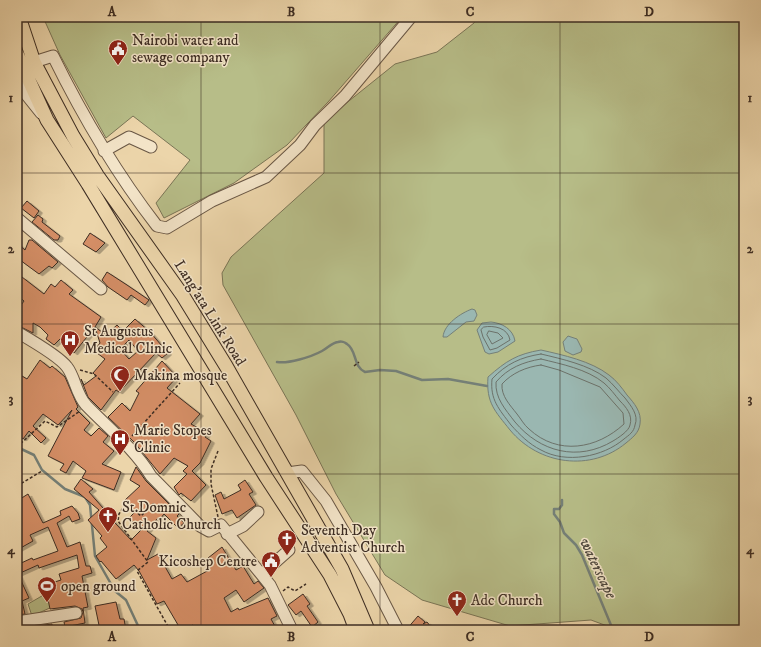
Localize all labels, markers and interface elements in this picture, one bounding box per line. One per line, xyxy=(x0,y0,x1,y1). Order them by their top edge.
text: A xyxy=(107,4,117,20)
text: B xyxy=(287,4,295,20)
text: C xyxy=(466,4,475,20)
text: D xyxy=(644,4,654,20)
place label: Nairobi water and sewage company xyxy=(132,31,239,67)
public building icon: Nairobi water and sewage company xyxy=(107,38,129,66)
text: 1 xyxy=(9,90,14,106)
text: 1 xyxy=(748,90,753,106)
text: 2 xyxy=(8,241,15,257)
text: 2 xyxy=(747,241,754,257)
street label: Lang'ata Link Road xyxy=(170,257,250,370)
place label: St Augustus Medical Clinic xyxy=(84,322,173,358)
hospital icon: St Augustus Medical Clinic xyxy=(59,329,81,357)
mosque icon: Makina mosque xyxy=(109,364,131,392)
place label: Makina mosque xyxy=(134,366,227,385)
text: 3 xyxy=(9,391,14,407)
text: 3 xyxy=(748,391,753,407)
place label: Marie Stopes Clinic xyxy=(134,421,212,457)
hospital icon: Marie Stopes Clinic xyxy=(109,428,131,456)
place label: St.Domnic Catholic Church xyxy=(122,498,221,534)
church icon: St.Domnic Catholic Church xyxy=(97,505,119,533)
place label: Seventh Day Adventist Church xyxy=(301,521,405,557)
church icon: Seventh Day Adventist Church xyxy=(276,528,298,556)
water label: waterscape xyxy=(575,534,622,602)
text: 4 xyxy=(6,542,15,559)
text: 4 xyxy=(745,542,754,559)
public building icon: Kicoshep Centre xyxy=(260,550,282,578)
place label: Kicoshep Centre xyxy=(159,552,257,571)
sports icon: open ground xyxy=(36,575,58,603)
place label: open ground xyxy=(61,577,136,596)
church icon: Adc Church xyxy=(446,589,468,617)
place label: Adc Church xyxy=(471,591,543,610)
text: A xyxy=(107,629,117,645)
text: B xyxy=(287,629,295,645)
text: C xyxy=(466,629,475,645)
text: D xyxy=(644,629,654,645)

